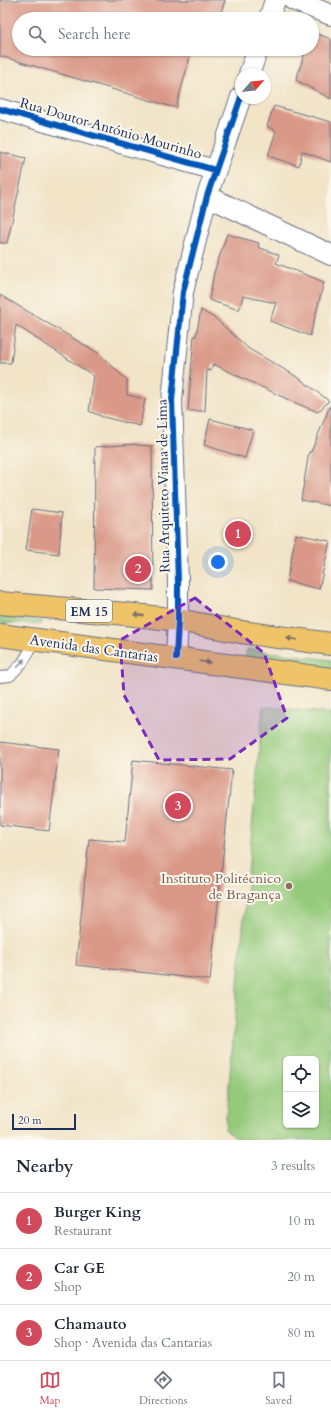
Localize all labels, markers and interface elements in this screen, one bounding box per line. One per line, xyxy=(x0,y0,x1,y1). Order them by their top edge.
search box xyxy=(12,12,319,56)
icon: search xyxy=(26,23,48,45)
text: Search here xyxy=(58,24,131,44)
north arrow xyxy=(235,68,271,104)
street label: Rua Doutor António Mourinho xyxy=(18,93,204,164)
street label: Rua Arquiteto Viana de Lima xyxy=(152,399,175,573)
pin: 1 xyxy=(225,519,251,549)
your location xyxy=(208,552,228,572)
pin: 2 xyxy=(125,554,151,584)
road number: EM 15 xyxy=(66,600,112,622)
one-way arrow xyxy=(133,612,145,618)
street label: Avenida das Cantarias xyxy=(29,630,160,667)
one-way arrow xyxy=(286,636,298,642)
one-way arrow xyxy=(17,657,26,668)
one-way arrow xyxy=(199,659,211,665)
pin: 3 xyxy=(165,791,191,821)
place label: Instituto Politécnico de Bragança xyxy=(161,869,281,904)
marker: Instituto Politécnico de Bragança xyxy=(284,881,294,891)
map controls xyxy=(283,1056,319,1128)
button: locate xyxy=(283,1056,319,1092)
button: layers xyxy=(283,1092,319,1128)
scale bar xyxy=(12,1112,76,1131)
text: 20 m xyxy=(18,1113,42,1128)
text: Nearby xyxy=(16,1155,73,1178)
text: 3 results xyxy=(271,1157,315,1175)
text: Burger King xyxy=(54,1202,141,1222)
text: 1 xyxy=(26,1212,32,1230)
text: 10 m xyxy=(287,1212,315,1230)
text: Restaurant xyxy=(54,1222,112,1240)
text: Car GE xyxy=(54,1258,105,1278)
text: 2 xyxy=(26,1268,32,1286)
text: 20 m xyxy=(287,1268,315,1286)
text: Shop xyxy=(54,1278,82,1296)
text: Chamauto xyxy=(54,1314,127,1334)
text: 3 xyxy=(26,1324,32,1342)
text: 80 m xyxy=(287,1324,315,1342)
text: Shop · Avenida das Cantarias xyxy=(54,1334,212,1352)
tab: Map xyxy=(39,1369,61,1408)
tab: Directions xyxy=(139,1369,187,1408)
tab: Saved xyxy=(265,1369,292,1408)

